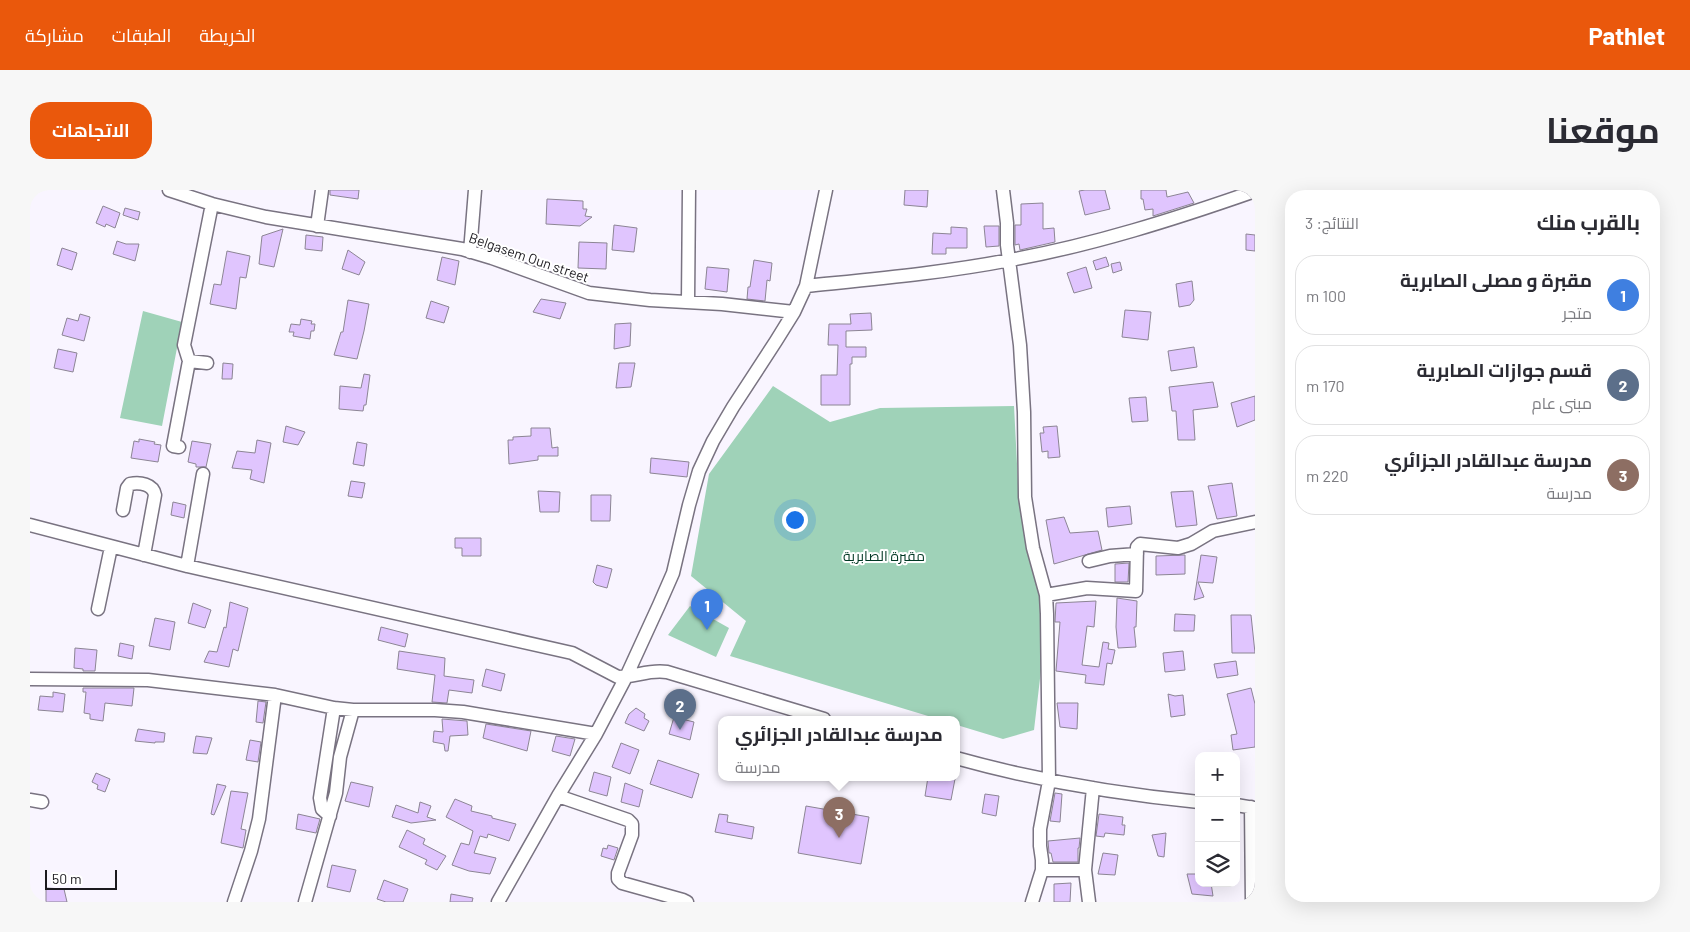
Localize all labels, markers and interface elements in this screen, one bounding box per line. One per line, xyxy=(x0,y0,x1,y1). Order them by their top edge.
text: Pathlet xyxy=(1588,21,1665,50)
text: مشاركة xyxy=(25,24,84,46)
text: الطبقات xyxy=(112,24,171,46)
text: الخريطة xyxy=(199,24,256,46)
button: الاتجاهات xyxy=(30,102,152,159)
text: موقعنا xyxy=(1546,108,1660,150)
text: بالقرب منك xyxy=(1537,209,1640,234)
text: النتائج: 3 xyxy=(1305,213,1359,232)
street label: Belgasem Oun street xyxy=(467,228,591,286)
text: مقبرة و مصلى الصابرية xyxy=(1400,268,1592,291)
text: 100 m xyxy=(1306,286,1346,305)
text: 1 xyxy=(1620,286,1626,305)
text: متجر xyxy=(1563,303,1592,322)
text: قسم جوازات الصابرية xyxy=(1417,358,1592,381)
text: 170 m xyxy=(1306,376,1345,395)
text: 2 xyxy=(1619,376,1627,395)
text: مبنى عام xyxy=(1532,393,1592,412)
text: مدرسة عبدالقادر الجزائري xyxy=(1384,448,1592,471)
text: 220 m xyxy=(1306,466,1349,485)
text: 3 xyxy=(1619,466,1627,485)
text: مدرسة xyxy=(1546,483,1592,502)
your location xyxy=(782,507,808,533)
park label: مقبرة الصابرية xyxy=(843,547,925,564)
pin: 1 xyxy=(691,589,723,630)
pin: 2 xyxy=(664,689,696,730)
popup xyxy=(718,716,960,781)
text: مدرسة عبدالقادر الجزائري xyxy=(735,722,943,745)
map controls xyxy=(1195,752,1240,887)
button: + xyxy=(1195,752,1240,797)
text: مدرسة xyxy=(735,757,781,776)
pin: 3 xyxy=(823,797,855,838)
button: − xyxy=(1195,797,1240,842)
button: layers xyxy=(1195,842,1240,887)
scale bar xyxy=(45,867,118,890)
text: 50 m xyxy=(52,870,81,887)

